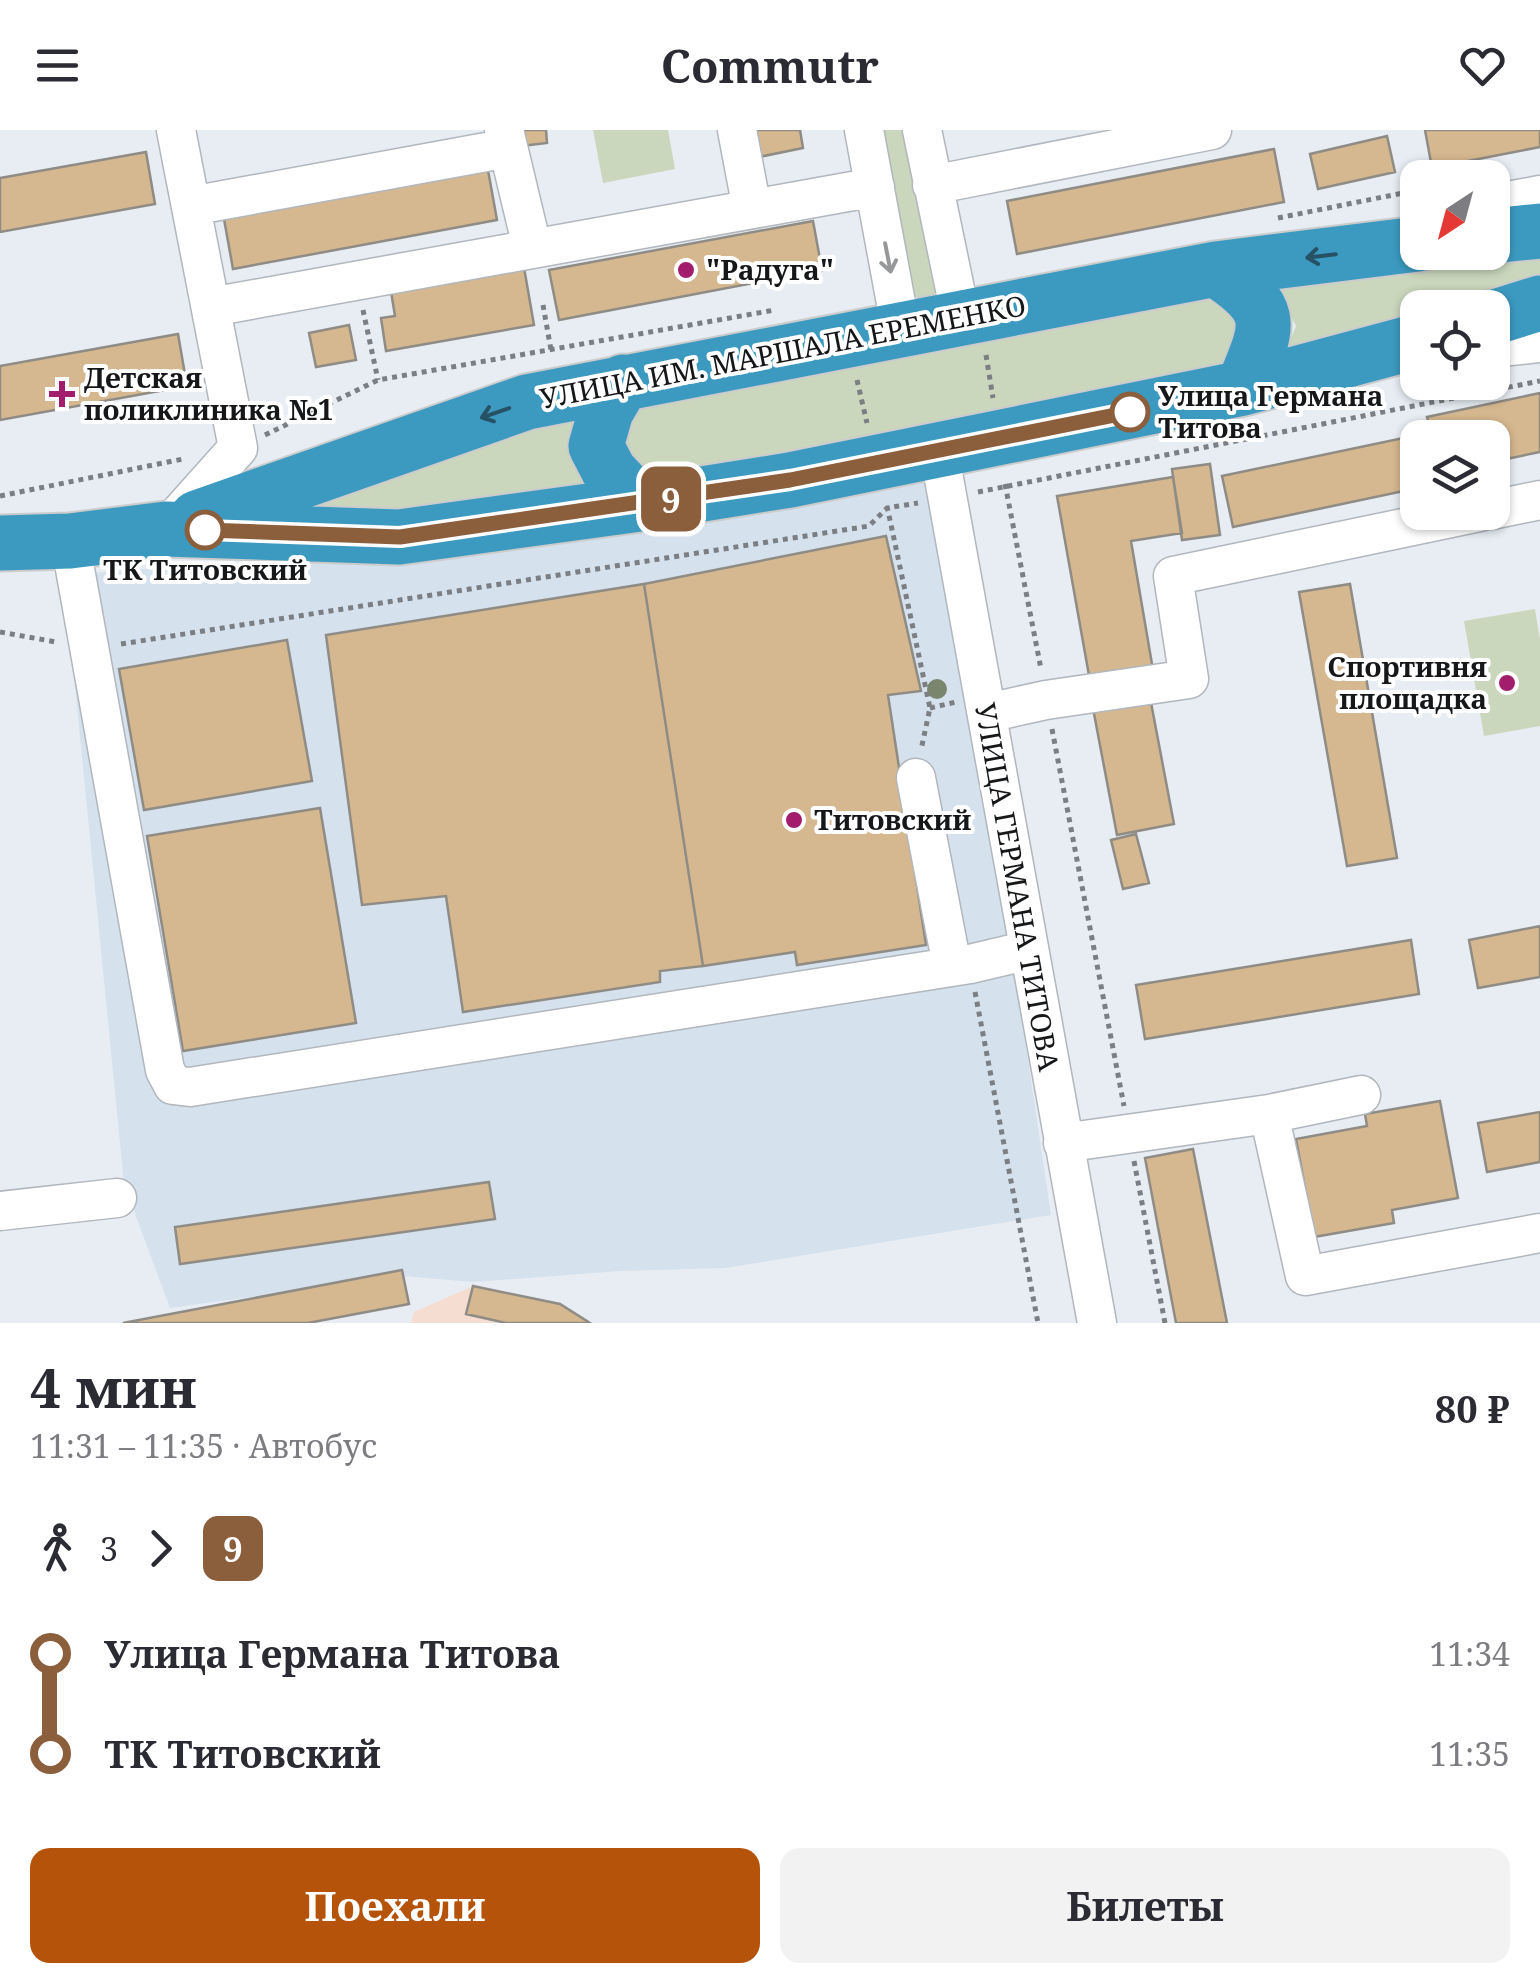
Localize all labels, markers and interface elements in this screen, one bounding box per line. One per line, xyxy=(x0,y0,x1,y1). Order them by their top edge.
text: Commutr xyxy=(661,35,879,96)
icon: menu xyxy=(30,38,85,93)
icon: heart xyxy=(1455,38,1510,93)
north arrow xyxy=(1400,160,1510,270)
map controls xyxy=(1400,160,1510,530)
one-way arrow xyxy=(879,241,898,274)
one-way arrow xyxy=(1305,247,1337,266)
place label: "Радуга" xyxy=(706,250,834,288)
marker: "Радуга" xyxy=(675,259,697,281)
street label: УЛИЦА ИМ. МАРШАЛА ЕРЕМЕНКО xyxy=(537,285,1029,417)
button: locate xyxy=(1400,290,1510,400)
place label: Детская поликлиника №1 xyxy=(84,358,334,428)
place label: Улица Германа Титова xyxy=(1158,376,1383,446)
marker: Детская поликлиника №1 xyxy=(49,381,75,407)
marker: Улица Германа Титова xyxy=(1111,393,1149,431)
one-way arrow xyxy=(480,406,511,424)
button: layers xyxy=(1400,420,1510,530)
line badge: 9 xyxy=(638,466,704,532)
text: 9 xyxy=(661,476,681,523)
marker: ТК Титовский xyxy=(186,511,224,549)
place label: ТК Титовский xyxy=(103,550,307,588)
place label: Спортивня площадка xyxy=(1327,647,1487,717)
marker: Спортивня площадка xyxy=(1496,672,1518,694)
street label: УЛИЦА ГЕРМАНА ТИТОВА xyxy=(967,700,1069,1074)
place label: Титовский xyxy=(814,800,971,838)
marker: Титовский xyxy=(783,809,805,831)
text: 4 мин xyxy=(30,1349,197,1424)
text: 80 ₽ xyxy=(1435,1382,1510,1434)
text: 11:31 – 11:35 · Автобус xyxy=(30,1424,377,1467)
icon: walk xyxy=(30,1521,85,1576)
icon: forward xyxy=(133,1521,188,1576)
text: 9 xyxy=(223,1525,243,1572)
text: 3 xyxy=(100,1527,118,1570)
text: Улица Германа Титова xyxy=(104,1627,561,1679)
text: 11:34 xyxy=(1429,1632,1510,1675)
text: ТК Титовский xyxy=(104,1727,381,1779)
text: 11:35 xyxy=(1429,1732,1510,1775)
button: Поехали xyxy=(30,1848,760,1963)
button: Билеты xyxy=(780,1848,1510,1963)

